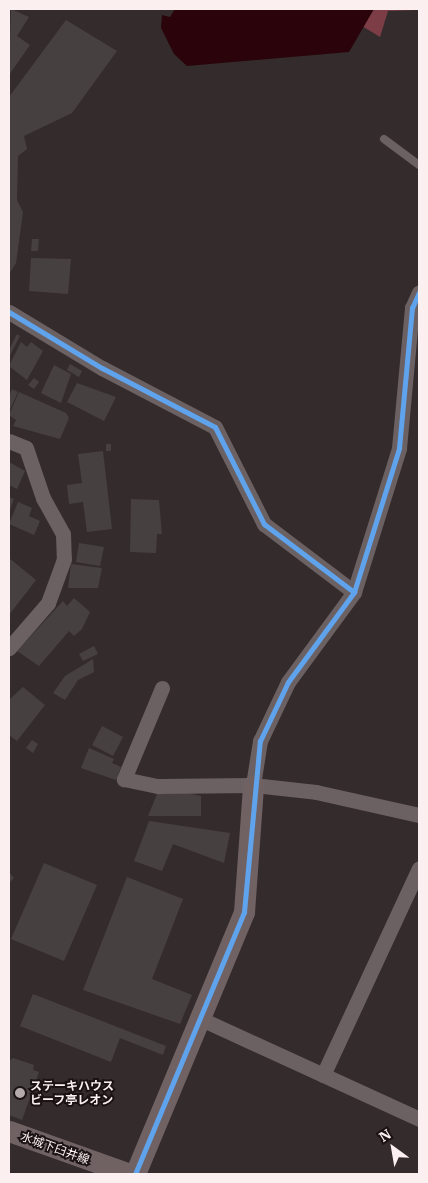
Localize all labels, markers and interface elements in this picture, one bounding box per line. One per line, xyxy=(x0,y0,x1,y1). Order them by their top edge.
place label: ステーキハウス ビーフ亭レオン xyxy=(30,1079,114,1107)
marker: ステーキハウス ビーフ亭レオン xyxy=(14,1087,26,1099)
north arrow xyxy=(368,1123,418,1173)
text: N xyxy=(376,1125,395,1146)
street label: 水城下臼井線 xyxy=(19,1129,91,1167)

